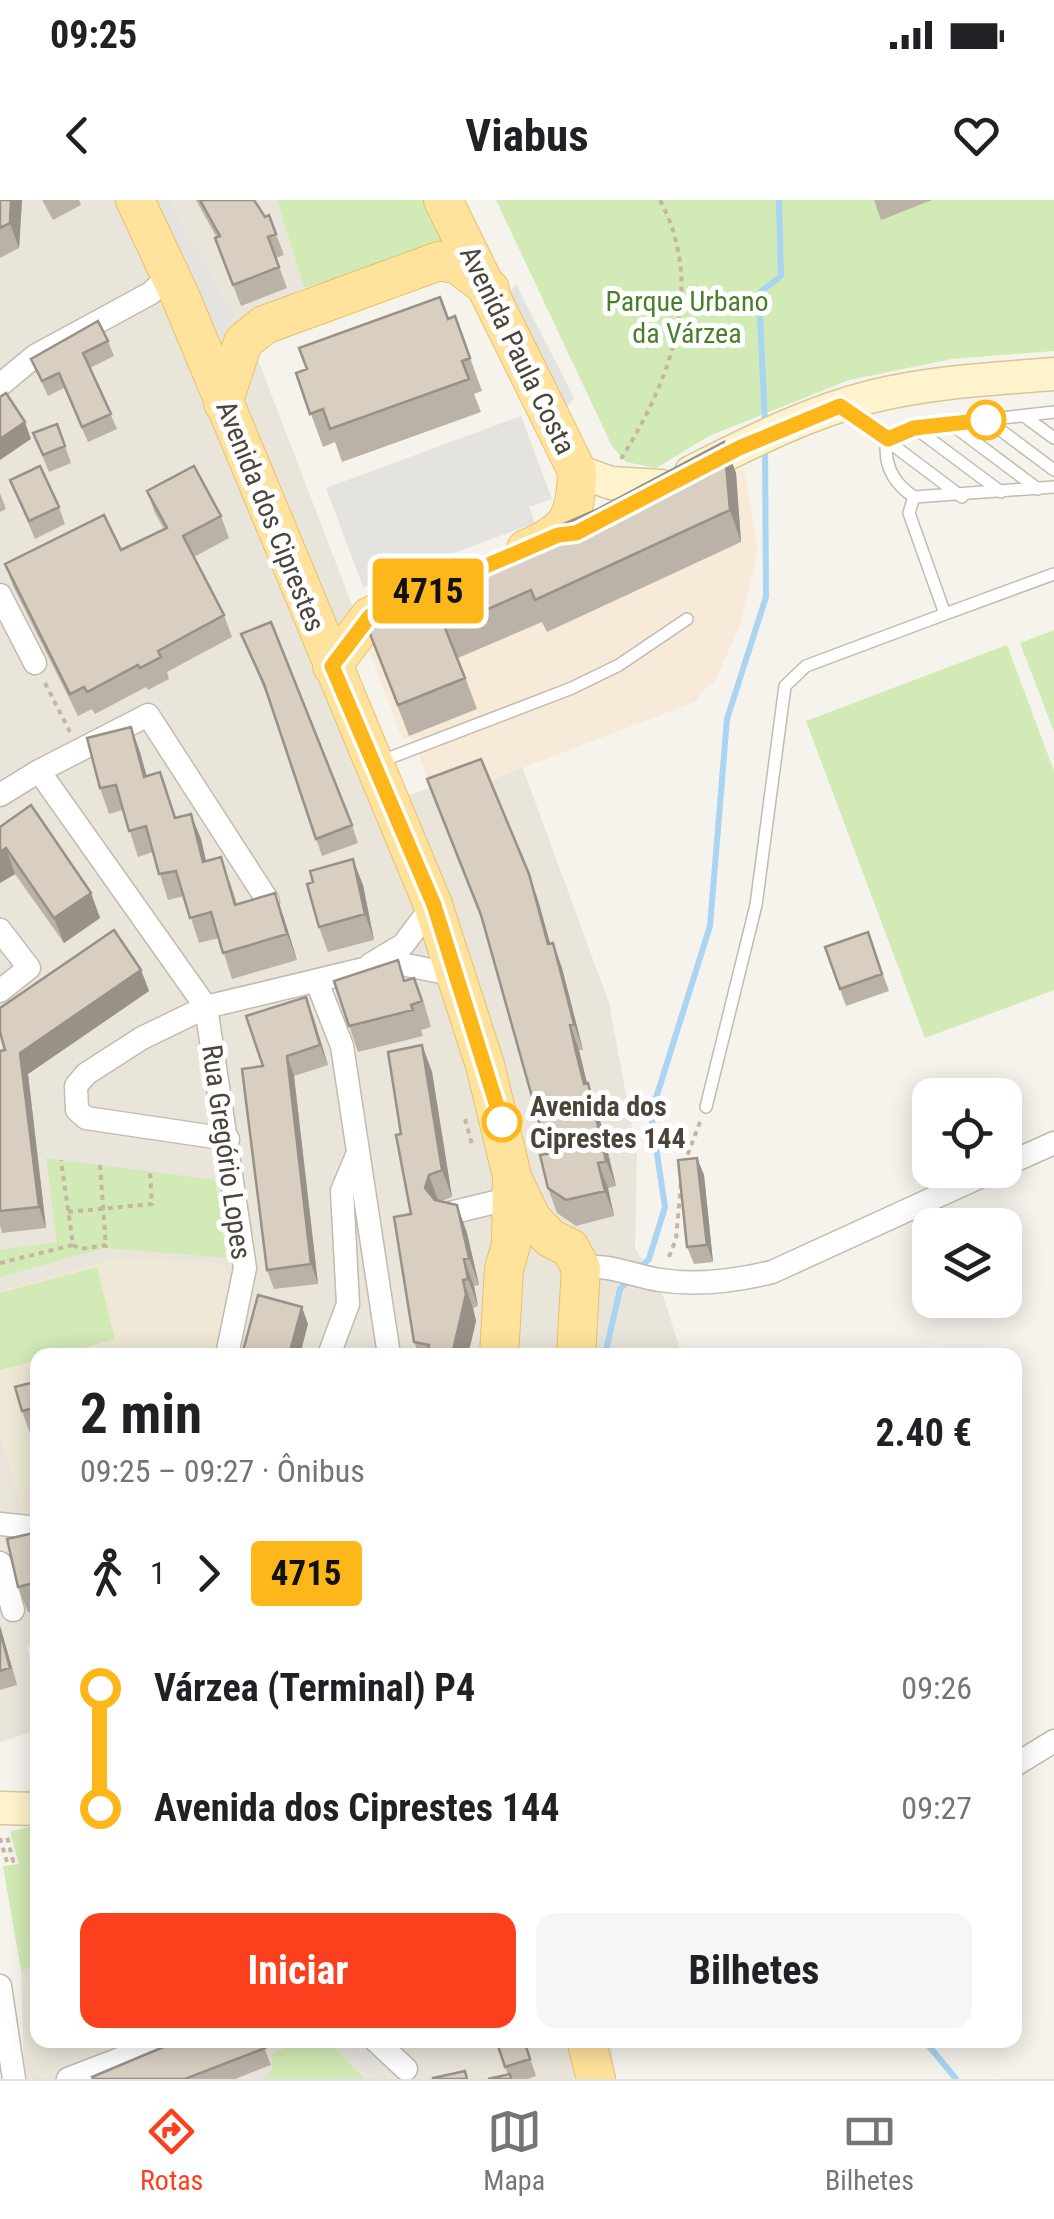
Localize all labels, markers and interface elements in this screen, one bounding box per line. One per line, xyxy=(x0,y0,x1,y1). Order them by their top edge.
text: 09:25 xyxy=(50,13,137,57)
icon: back xyxy=(50,108,105,163)
icon: heart xyxy=(949,108,1004,163)
text: Viabus xyxy=(465,109,589,162)
street label: Avenida Paula Costa xyxy=(453,241,582,460)
park label: Parque Urbano da Várzea xyxy=(605,285,769,350)
street label: Avenida dos Ciprestes xyxy=(209,396,332,636)
unlabelled marker xyxy=(967,401,1005,439)
line badge: 4715 xyxy=(358,558,498,624)
text: 4715 xyxy=(393,571,463,612)
street label: Rua Gregório Lopes xyxy=(195,1043,258,1262)
map controls xyxy=(912,1078,1022,1318)
button: locate xyxy=(912,1078,1022,1188)
place label: Avenida dos Ciprestes 144 xyxy=(530,1090,686,1155)
marker: Avenida dos Ciprestes 144 xyxy=(483,1103,521,1141)
button: layers xyxy=(912,1208,1022,1318)
text: 2 min xyxy=(80,1382,202,1446)
text: 2.40 € xyxy=(875,1411,972,1455)
text: 09:25 – 09:27 · Ônibus xyxy=(80,1452,365,1490)
icon: walk xyxy=(80,1546,135,1601)
icon: forward xyxy=(181,1546,236,1601)
text: 4715 xyxy=(271,1553,342,1594)
text: 1 xyxy=(150,1554,166,1592)
text: Várzea (Terminal) P4 xyxy=(154,1666,475,1710)
text: 09:26 xyxy=(901,1669,972,1707)
text: Avenida dos Ciprestes 144 xyxy=(154,1786,559,1830)
text: 09:27 xyxy=(901,1789,972,1827)
button: Iniciar xyxy=(80,1913,516,2028)
button: Bilhetes xyxy=(536,1913,972,2028)
tab: Rotas xyxy=(140,2104,203,2197)
tab: Mapa xyxy=(483,2104,545,2197)
tab: Bilhetes xyxy=(825,2104,914,2197)

